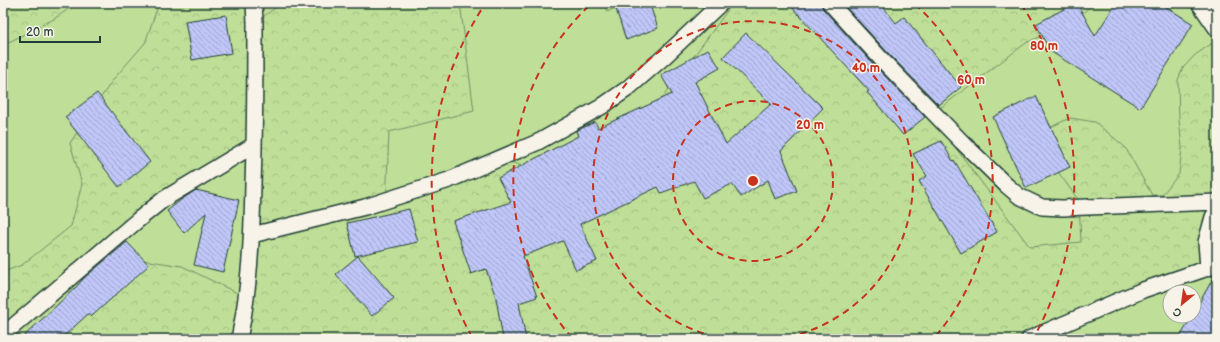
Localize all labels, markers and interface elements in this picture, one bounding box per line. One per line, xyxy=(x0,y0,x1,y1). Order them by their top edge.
scale bar xyxy=(20,18,100,44)
text: 20 m xyxy=(26,25,53,40)
text: 80 m xyxy=(1030,39,1058,54)
text: 40 m xyxy=(852,61,880,76)
text: 60 m xyxy=(957,73,985,88)
text: 20 m xyxy=(796,118,824,133)
centre of rings xyxy=(746,174,760,188)
north arrow xyxy=(1162,284,1202,324)
text: С xyxy=(1171,305,1184,320)

